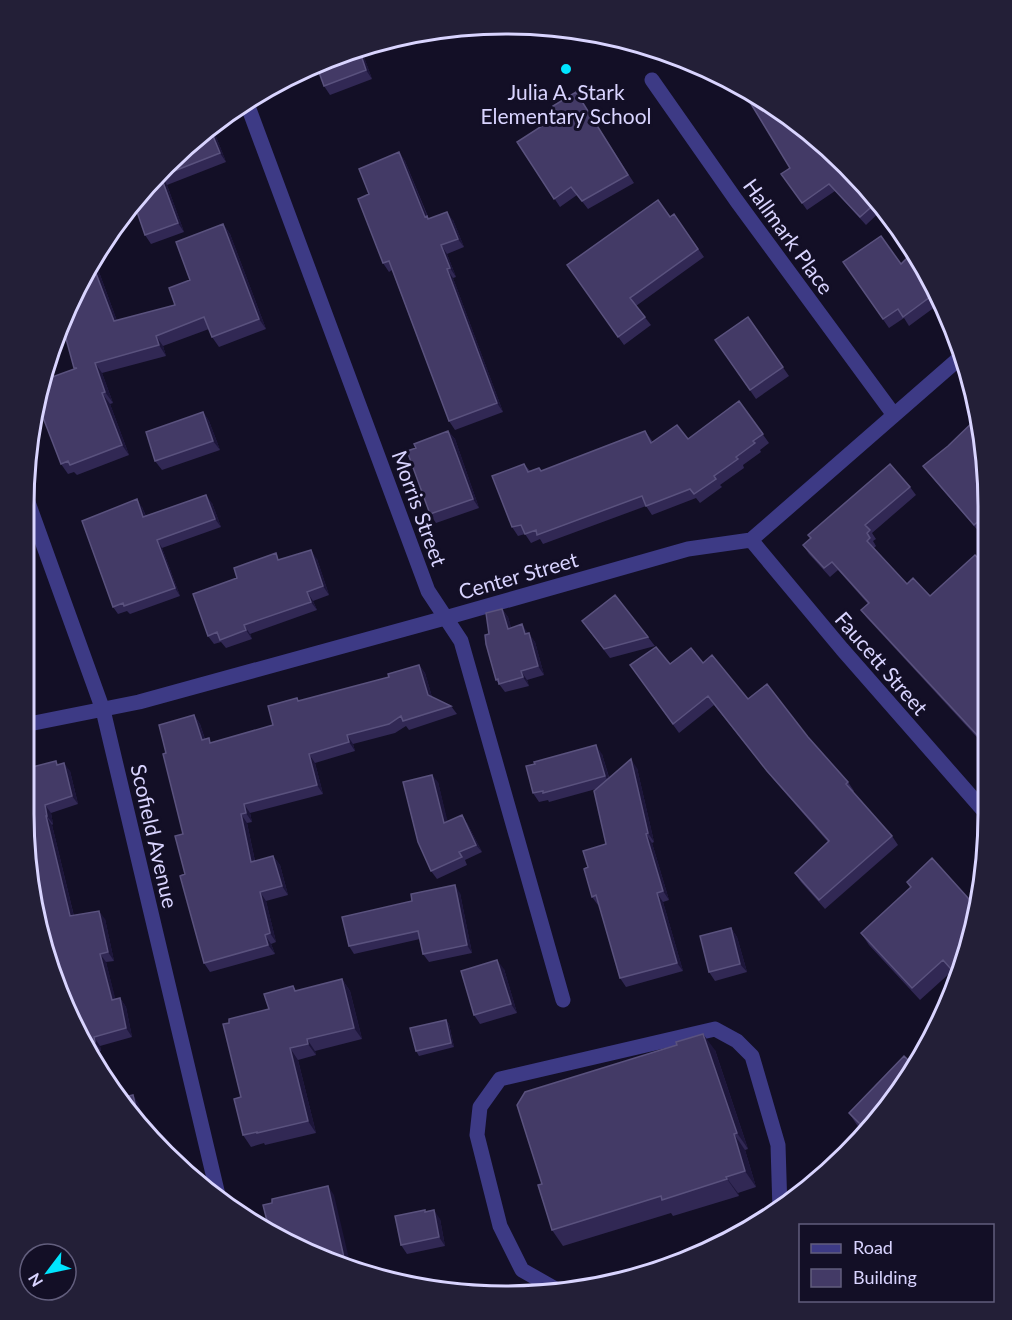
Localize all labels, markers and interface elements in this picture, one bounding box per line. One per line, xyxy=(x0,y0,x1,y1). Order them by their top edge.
marker: Julia A. Stark Elementary School xyxy=(559,62,573,76)
place label: Julia A. Stark Elementary School xyxy=(480,79,652,128)
street label: Hallmark Place xyxy=(739,174,839,298)
street label: Morris Street xyxy=(388,447,453,570)
street label: Center Street xyxy=(455,546,581,604)
street label: Faucett Street xyxy=(830,606,934,720)
street label: Scofield Avenue xyxy=(126,762,184,910)
legend xyxy=(799,1224,994,1302)
text: Road xyxy=(853,1236,893,1258)
north arrow xyxy=(18,1242,78,1302)
text: Building xyxy=(853,1266,917,1288)
text: N xyxy=(24,1270,46,1290)

